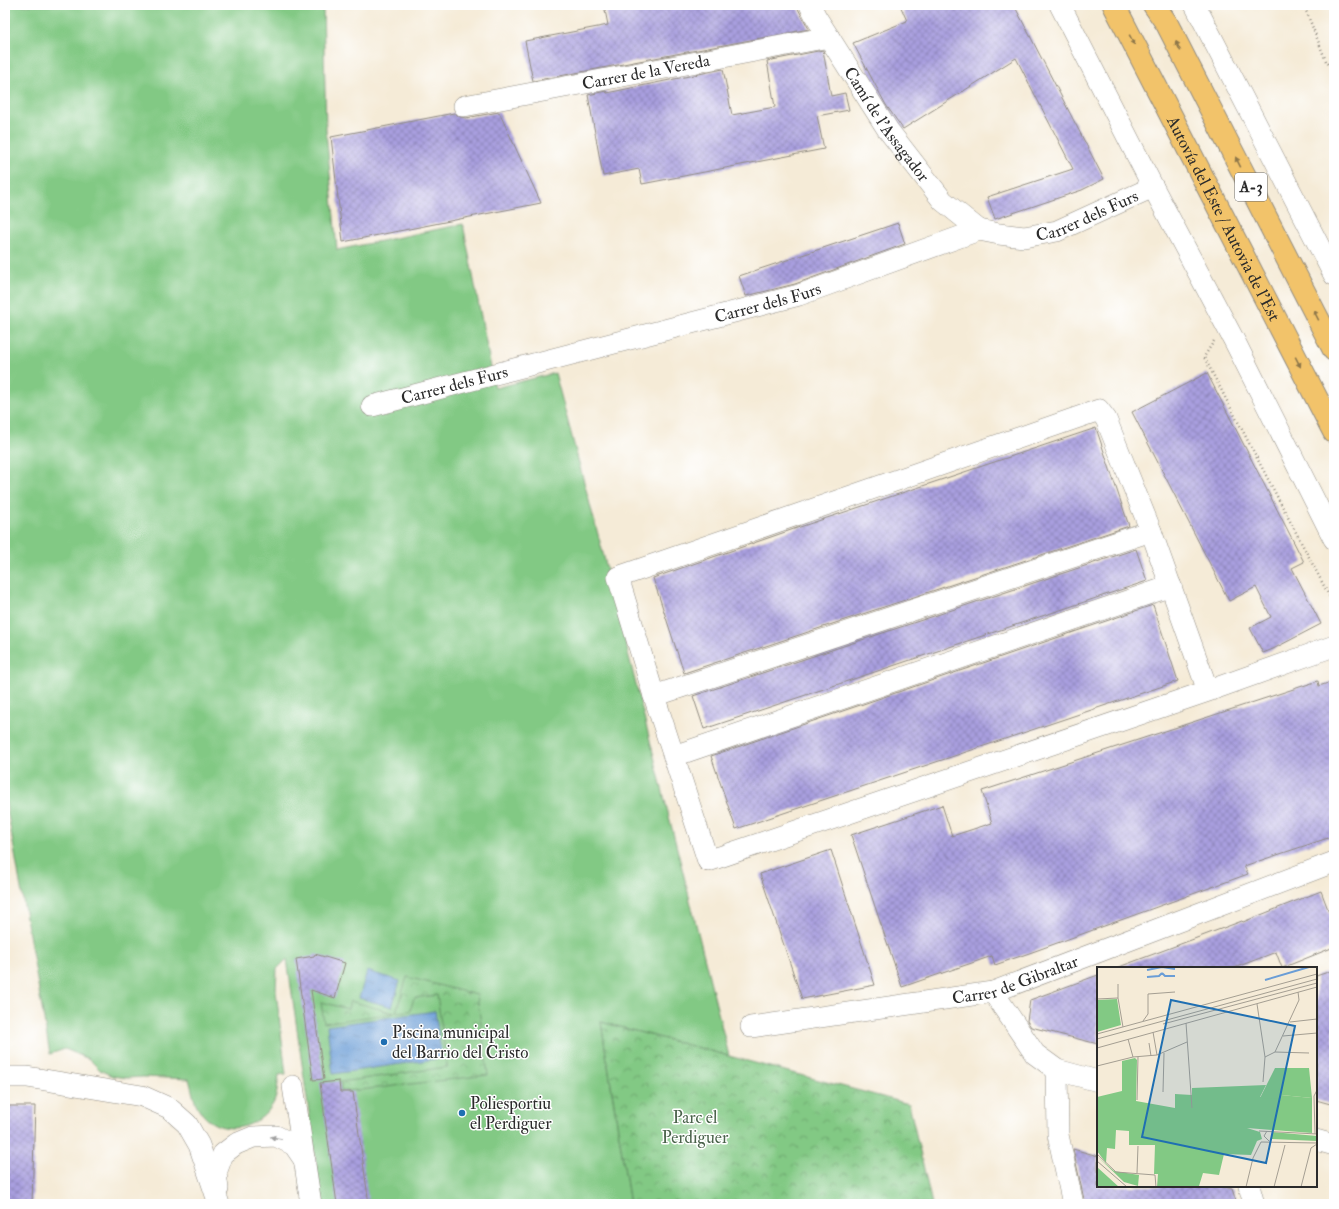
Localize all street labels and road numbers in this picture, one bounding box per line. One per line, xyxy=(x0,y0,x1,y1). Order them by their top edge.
street label: Carrer de la Vereda xyxy=(580,49,712,94)
street label: Camí de l'Assagador xyxy=(840,63,935,186)
street label: Autovía del Este / Autovia de l'Est xyxy=(1162,111,1286,325)
road number: A-3 xyxy=(1235,173,1267,201)
street label: Carrer dels Furs xyxy=(1034,185,1142,245)
street label: Carrer dels Furs xyxy=(712,277,824,327)
street label: Carrer dels Furs xyxy=(399,361,510,409)
street label: Carrer de Gibraltar xyxy=(951,950,1082,1008)

